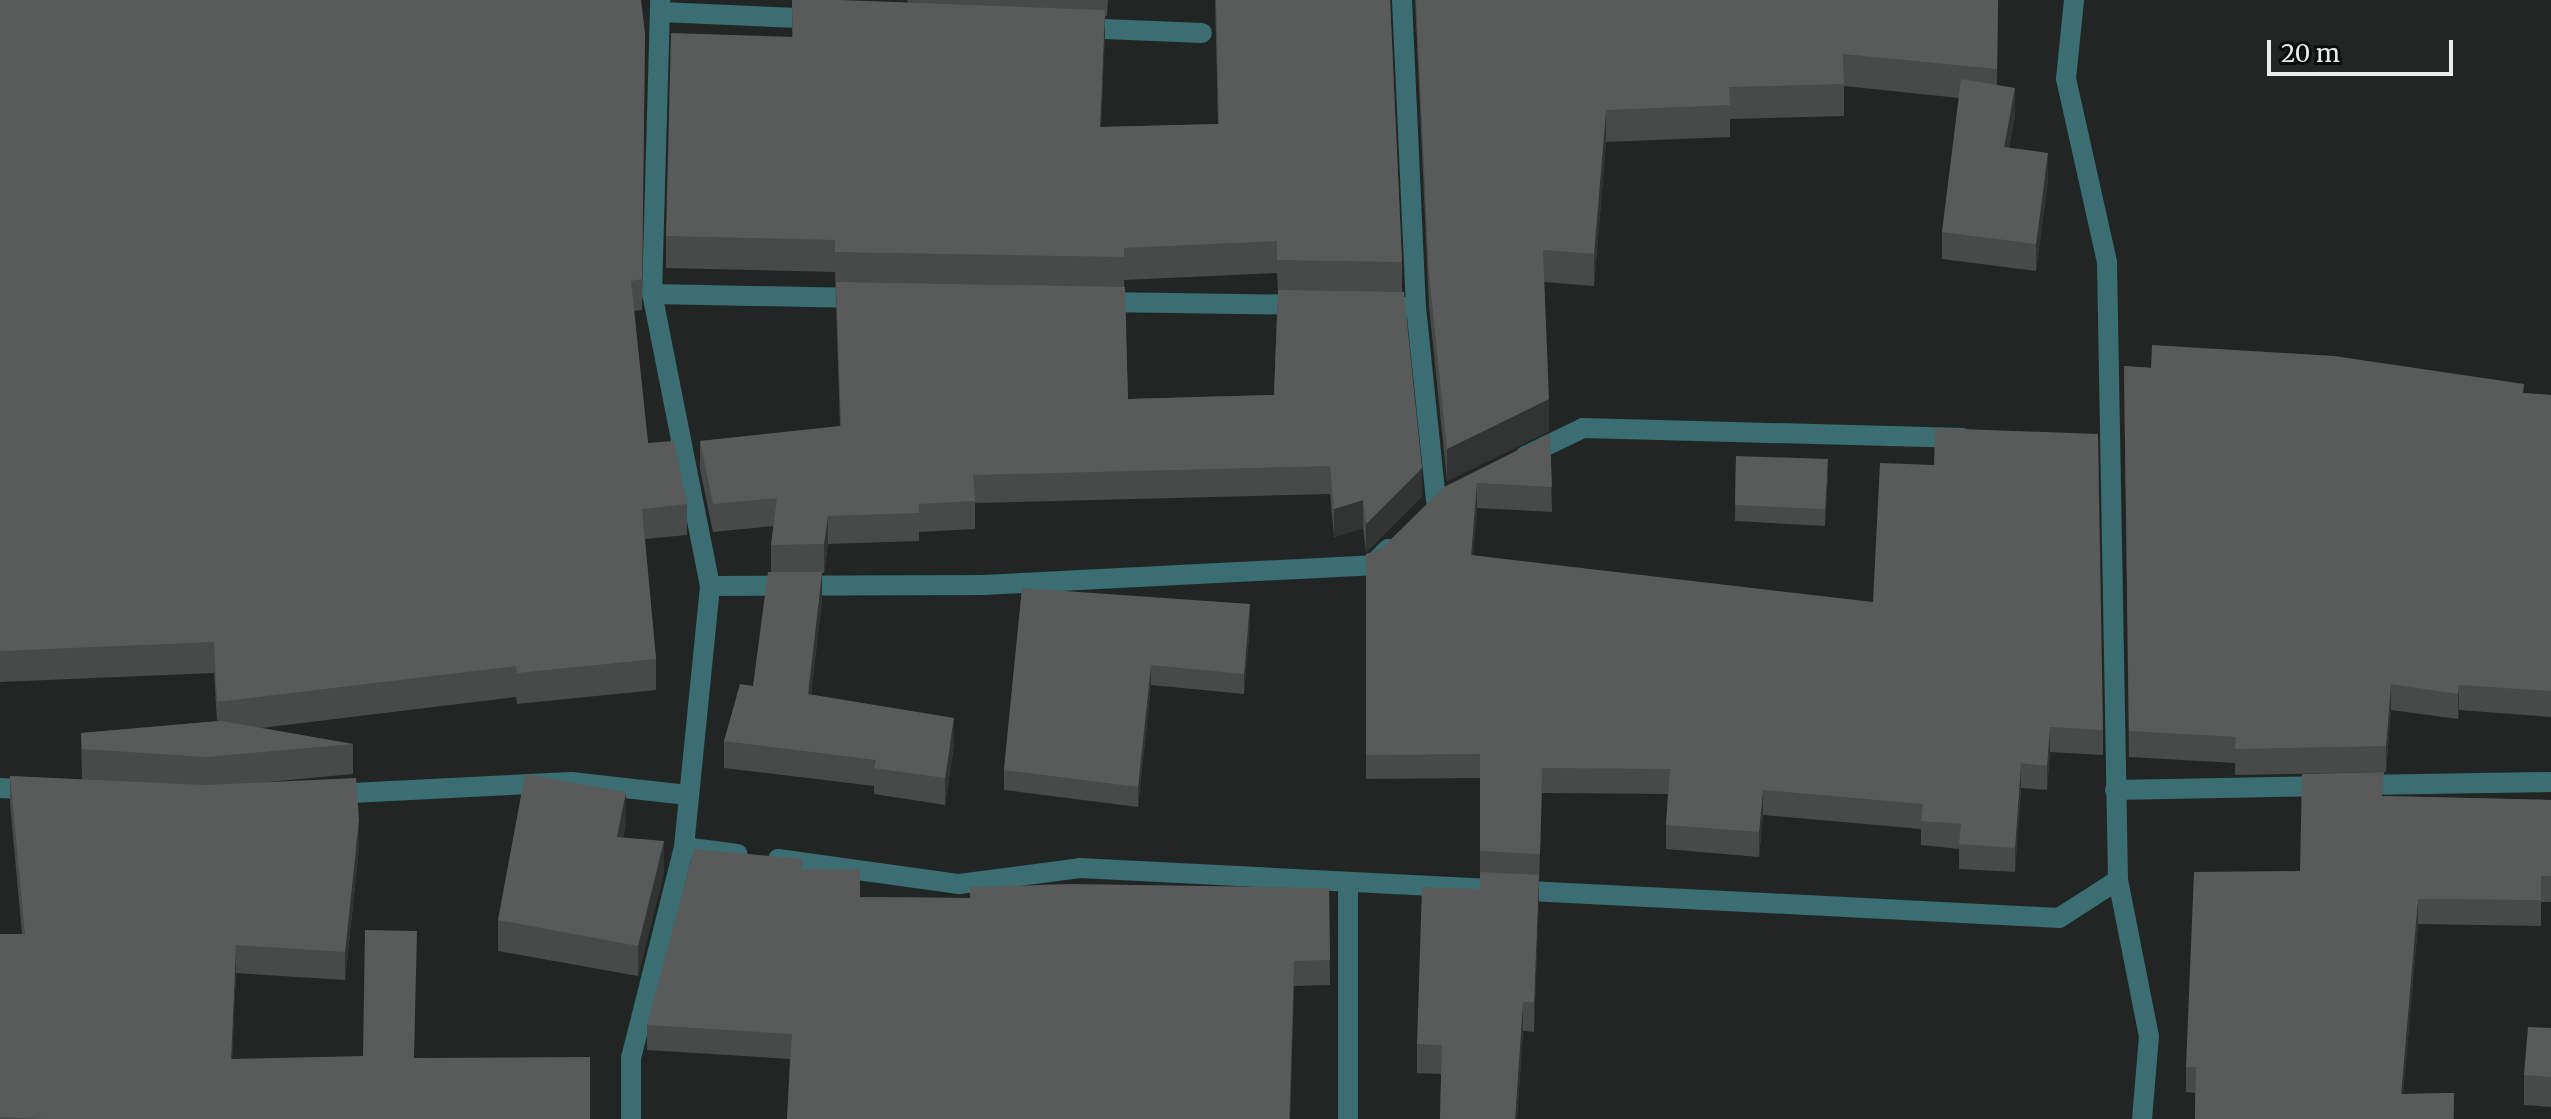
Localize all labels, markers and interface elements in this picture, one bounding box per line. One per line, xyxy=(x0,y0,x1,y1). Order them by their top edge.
scale bar xyxy=(2271,24,2457,74)
text: 20 m xyxy=(2281,38,2340,69)

